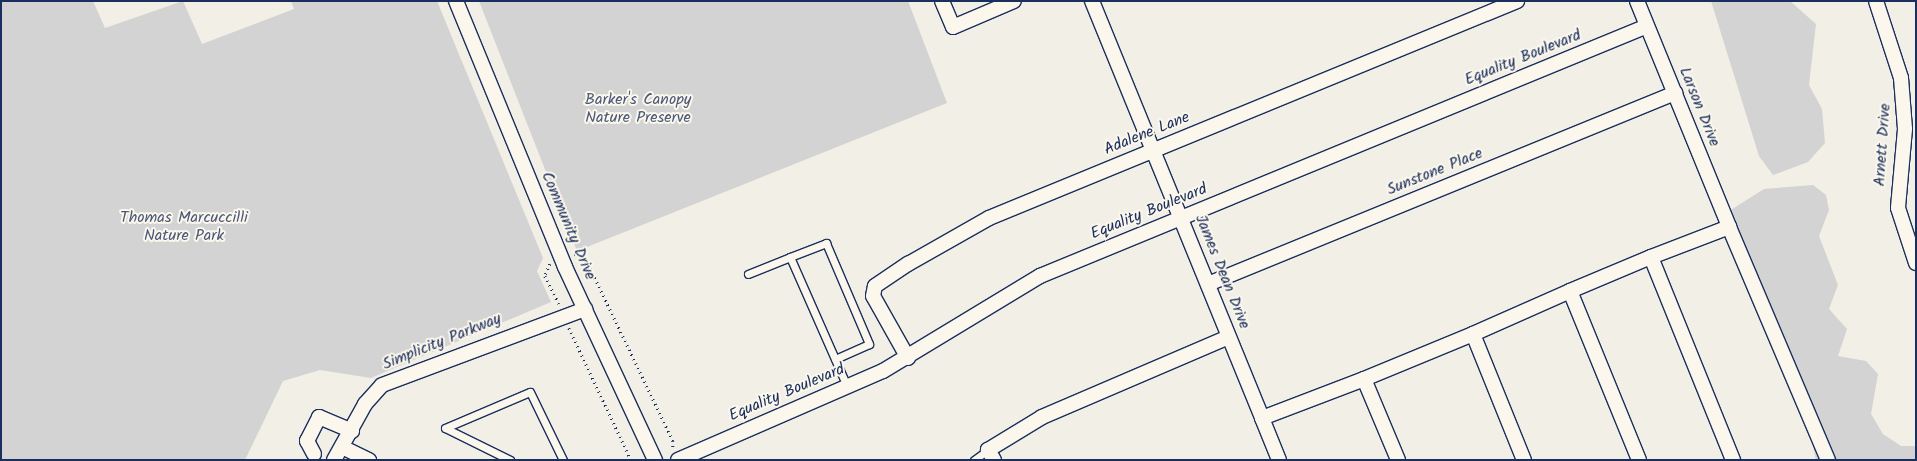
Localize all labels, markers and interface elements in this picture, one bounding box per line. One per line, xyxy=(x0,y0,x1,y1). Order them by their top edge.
street label: Equality Boulevard xyxy=(1462,26,1584,90)
street label: Larson Drive xyxy=(1674,64,1724,150)
park label: Barker's Canopy Nature Preserve xyxy=(585,90,691,128)
street label: Arnett Drive xyxy=(1871,103,1895,187)
street label: Adalene Lane xyxy=(1101,108,1193,160)
street label: Sunstone Place xyxy=(1384,144,1486,200)
street label: Community Drive xyxy=(537,169,599,283)
street label: Equality Boulevard xyxy=(1088,180,1210,244)
park label: Thomas Marcuccilli Nature Park xyxy=(120,208,248,246)
street label: James Dean Drive xyxy=(1190,212,1254,332)
street label: Simplicity Parkway xyxy=(380,309,504,375)
street label: Equality Boulevard xyxy=(726,360,848,426)

